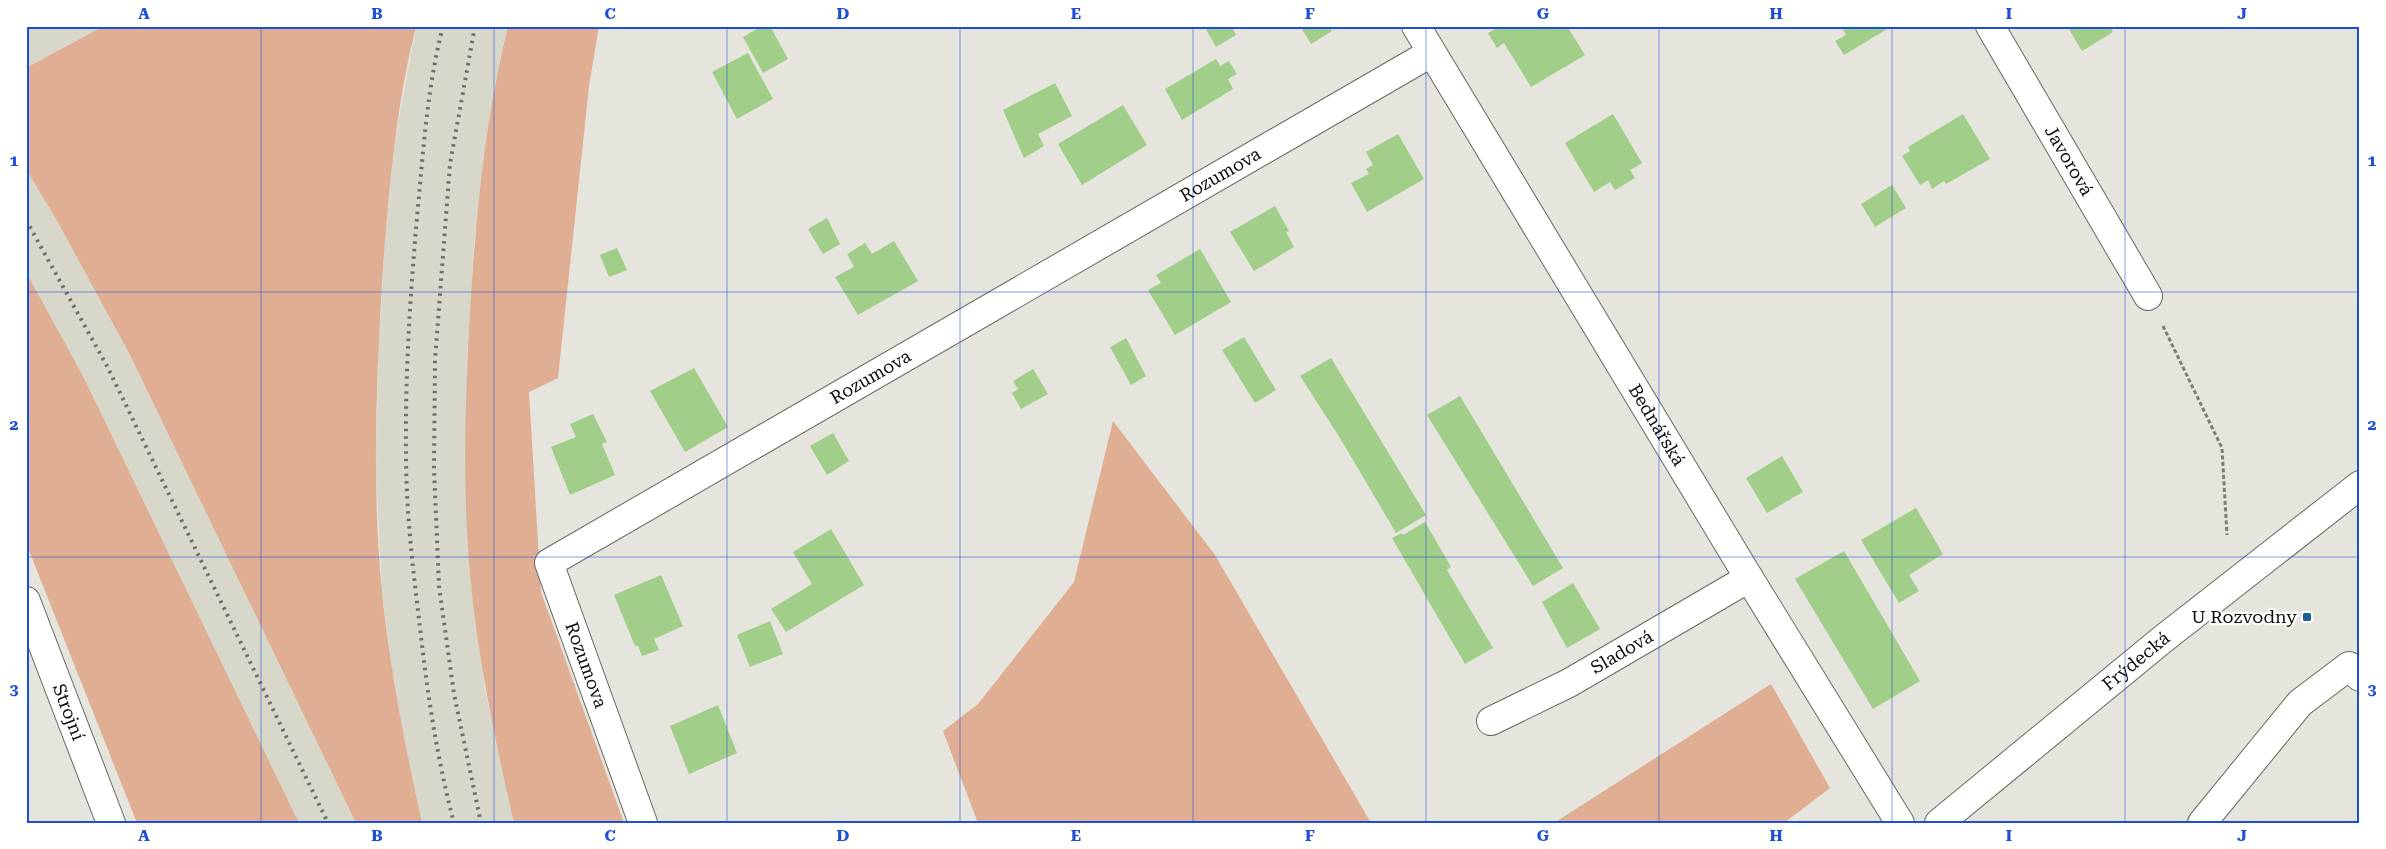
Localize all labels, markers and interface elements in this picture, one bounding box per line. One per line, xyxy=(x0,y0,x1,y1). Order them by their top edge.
text: A xyxy=(138,4,150,23)
text: B xyxy=(371,4,383,23)
text: C xyxy=(604,4,616,23)
text: D xyxy=(837,4,850,23)
text: E xyxy=(1071,4,1081,23)
text: F xyxy=(1305,4,1315,23)
text: G xyxy=(1537,4,1550,23)
text: H xyxy=(1769,4,1783,23)
text: I xyxy=(2006,4,2012,23)
text: J xyxy=(2237,4,2247,23)
street label: Javorová xyxy=(2040,121,2098,200)
street label: Rozumova xyxy=(1176,143,1265,206)
text: 1 xyxy=(10,151,19,170)
text: 1 xyxy=(2368,151,2377,170)
street label: Rozumova xyxy=(826,345,915,408)
street label: Bednářská xyxy=(1624,380,1690,470)
text: 2 xyxy=(10,415,19,434)
text: 2 xyxy=(2368,415,2377,434)
place label: U Rozvodny xyxy=(2191,606,2297,627)
marker: U Rozvodny xyxy=(2301,611,2313,623)
street label: Rozumova xyxy=(561,619,612,711)
street label: Sladová xyxy=(1587,625,1657,678)
street label: Frýdecká xyxy=(2098,627,2174,695)
text: 3 xyxy=(10,680,19,699)
text: 3 xyxy=(2368,680,2377,699)
street label: Strojní xyxy=(49,681,89,743)
text: A xyxy=(138,826,150,845)
text: B xyxy=(371,826,383,845)
text: C xyxy=(604,826,616,845)
text: D xyxy=(837,826,850,845)
text: E xyxy=(1071,826,1081,845)
text: F xyxy=(1305,826,1315,845)
text: G xyxy=(1537,826,1550,845)
text: H xyxy=(1769,826,1783,845)
text: I xyxy=(2006,826,2012,845)
text: J xyxy=(2237,826,2247,845)

